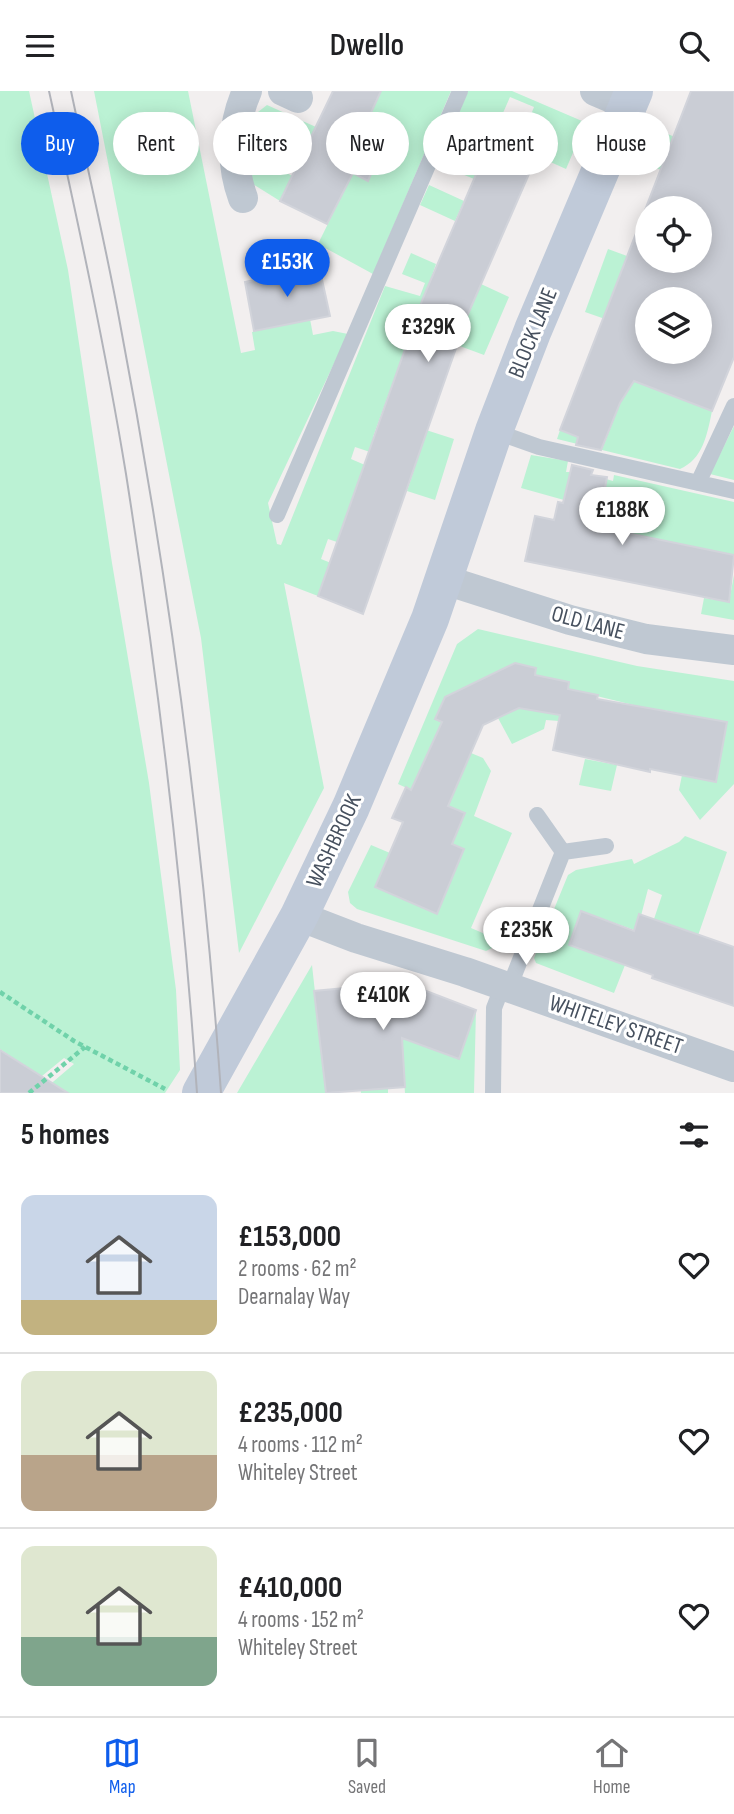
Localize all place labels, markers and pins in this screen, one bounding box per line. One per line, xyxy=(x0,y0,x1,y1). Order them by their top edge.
pin: £153K xyxy=(238,239,336,299)
pin: £329K xyxy=(379,305,477,364)
pin: £188K xyxy=(573,487,671,547)
pin: £235K xyxy=(477,907,575,967)
pin: £410K xyxy=(334,972,432,1032)

